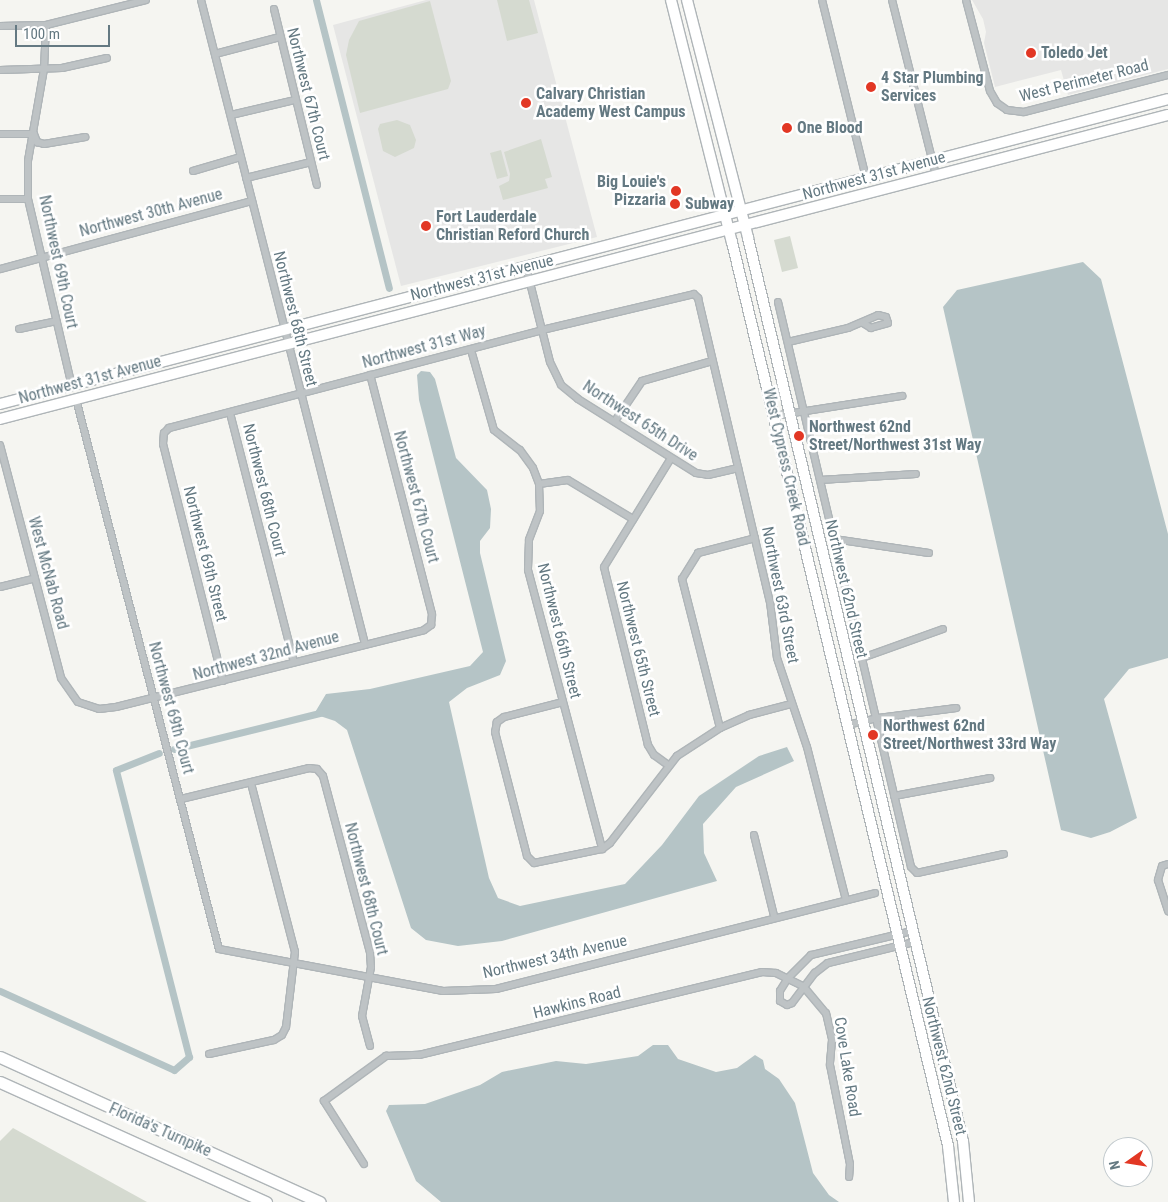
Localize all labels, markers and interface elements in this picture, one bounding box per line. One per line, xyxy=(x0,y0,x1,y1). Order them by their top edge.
scale bar xyxy=(18,15,112,47)
text: 100 m xyxy=(23,25,60,43)
street label: Northwest 67th Court xyxy=(282,26,334,162)
place label: Toledo Jet xyxy=(1041,43,1108,63)
marker: Toledo Jet xyxy=(1025,47,1037,59)
street label: West Perimeter Road xyxy=(1017,56,1151,106)
place label: 4 Star Plumbing Services xyxy=(881,68,984,106)
marker: 4 Star Plumbing Services xyxy=(865,81,877,93)
place label: Calvary Christian Academy West Campus xyxy=(536,84,686,122)
marker: Calvary Christian Academy West Campus xyxy=(520,97,532,109)
place label: One Blood xyxy=(797,118,863,138)
marker: One Blood xyxy=(781,122,793,134)
street label: Northwest 31st Avenue xyxy=(801,148,947,204)
place label: Big Louie's Pizzaria xyxy=(597,172,666,210)
street label: Northwest 30th Avenue xyxy=(77,185,225,241)
marker: Big Louie's Pizzaria xyxy=(670,185,682,197)
street label: Northwest 69th Court xyxy=(34,193,82,331)
place label: Subway xyxy=(685,194,734,214)
marker: Subway xyxy=(669,198,681,210)
place label: Fort Lauderdale Christian Reford Church xyxy=(436,207,589,245)
marker: Fort Lauderdale Christian Reford Church xyxy=(420,220,432,232)
street label: Northwest 68th Street xyxy=(269,249,321,389)
street label: Northwest 31st Avenue xyxy=(408,251,556,305)
street label: Northwest 31st Way xyxy=(360,321,488,373)
street label: Northwest 31st Avenue xyxy=(17,352,163,408)
street label: Northwest 65th Drive xyxy=(579,377,701,465)
street label: West Cypress Creek Road xyxy=(759,386,813,548)
place label: Northwest 62nd Street/Northwest 31st Way xyxy=(809,417,981,455)
street label: Northwest 68th Court xyxy=(238,422,290,558)
street label: Northwest 67th Court xyxy=(389,429,443,565)
marker: Northwest 62nd Street/Northwest 31st Way xyxy=(793,430,805,442)
street label: Northwest 69th Street xyxy=(179,484,231,624)
street label: West McNab Road xyxy=(24,515,72,631)
street label: Northwest 62nd Street xyxy=(821,518,871,660)
street label: Northwest 63rd Street xyxy=(757,525,803,665)
street label: Northwest 66th Street xyxy=(533,561,585,701)
street label: Northwest 65th Street xyxy=(612,579,664,719)
street label: Northwest 32nd Avenue xyxy=(191,627,341,685)
street label: Northwest 69th Court xyxy=(144,640,198,776)
place label: Northwest 62nd Street/Northwest 33rd Way xyxy=(883,716,1056,754)
marker: Northwest 62nd Street/Northwest 33rd Way xyxy=(867,729,879,741)
street label: Northwest 68th Court xyxy=(340,821,392,957)
street label: Northwest 34th Avenue xyxy=(481,931,629,983)
street label: Hawkins Road xyxy=(531,983,623,1023)
street label: Northwest 62nd Street xyxy=(918,995,970,1137)
street label: Cove Lake Road xyxy=(830,1016,864,1118)
street label: Florida's Turnpike xyxy=(106,1099,214,1161)
north arrow xyxy=(1103,1137,1153,1187)
text: N xyxy=(1106,1159,1123,1171)

